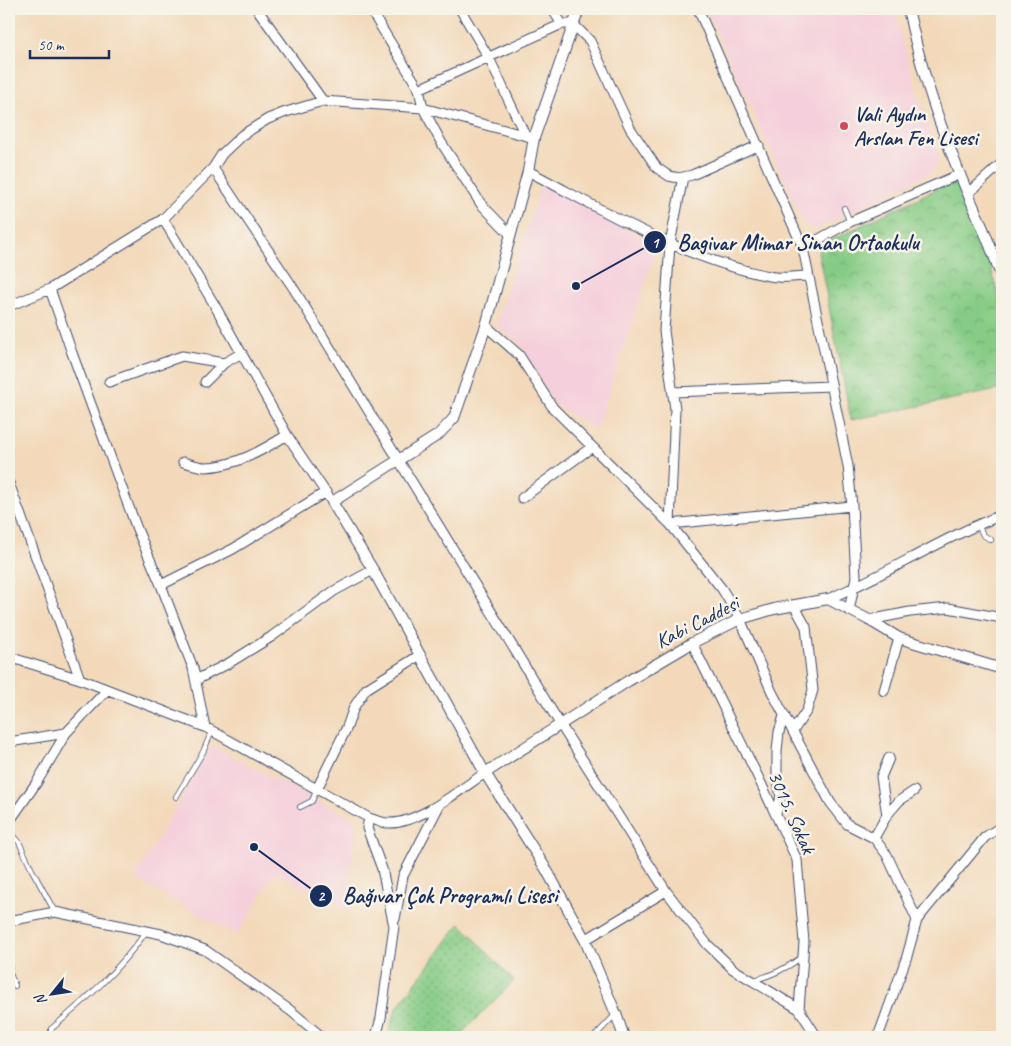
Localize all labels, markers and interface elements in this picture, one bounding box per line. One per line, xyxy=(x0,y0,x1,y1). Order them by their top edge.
scale bar xyxy=(30,28,109,60)
text: 50 m xyxy=(38,36,65,55)
place label: Vali Aydın Arslan Fen Lisesi xyxy=(854,101,980,151)
marker: Vali Aydın Arslan Fen Lisesi xyxy=(838,120,850,132)
callout: Bagivar Mimar Sinan Ortaokulu xyxy=(642,224,929,261)
text: Bagivar Mimar Sinan Ortaokulu xyxy=(677,229,920,257)
text: 1 xyxy=(652,234,661,253)
street label: Kabi Caddesi xyxy=(651,589,746,654)
street label: 3015. Sokak xyxy=(762,766,822,859)
callout: Bağıvar Çok Programlı Lisesi xyxy=(308,877,567,914)
text: Bağıvar Çok Programlı Lisesi xyxy=(343,882,560,910)
text: 2 xyxy=(318,887,326,906)
north arrow xyxy=(28,968,78,1018)
text: N xyxy=(30,990,51,1008)

